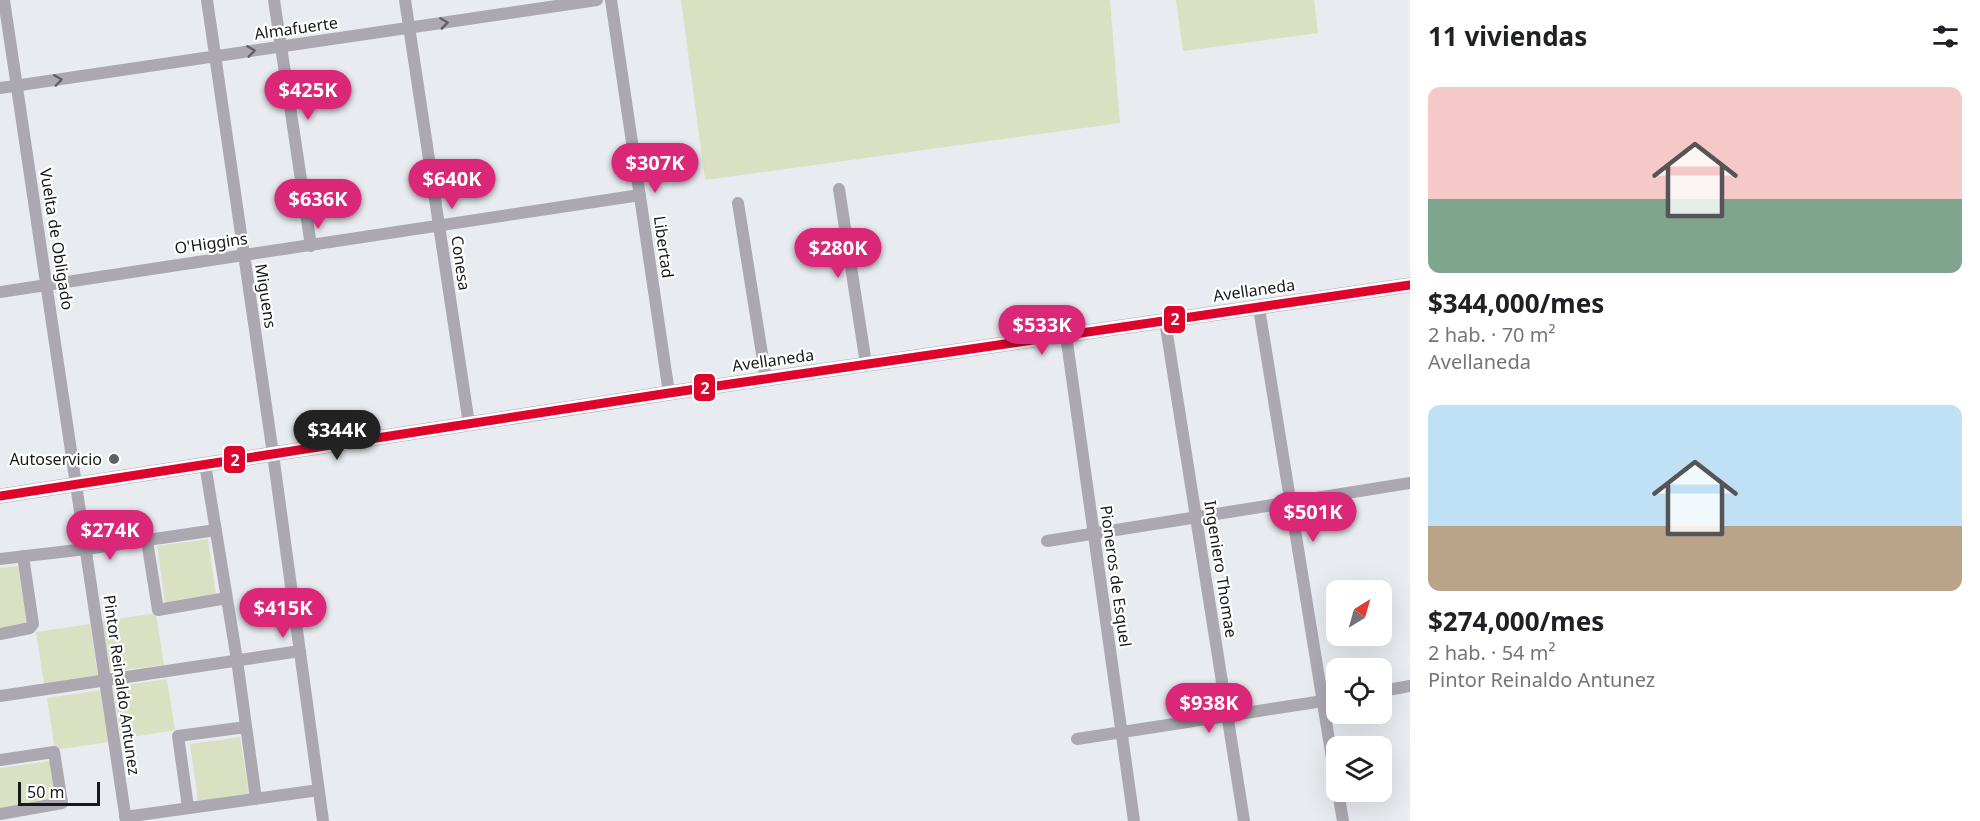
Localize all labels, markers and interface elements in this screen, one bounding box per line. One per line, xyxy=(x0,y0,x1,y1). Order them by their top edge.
street label: Almafuerte xyxy=(253,11,339,45)
one-way arrow xyxy=(439,17,448,29)
text: 11 viviendas xyxy=(1428,18,1587,54)
icon: filters xyxy=(1929,20,1962,53)
one-way arrow xyxy=(246,46,255,58)
pin: $425K xyxy=(266,70,350,121)
one-way arrow xyxy=(53,74,62,86)
text: $425K xyxy=(278,76,338,103)
icon: home xyxy=(1641,126,1749,234)
pin: $307K xyxy=(613,143,697,194)
text: $307K xyxy=(625,149,685,176)
pin: $640K xyxy=(410,159,494,210)
text: $640K xyxy=(422,165,482,192)
street label: Vuelta de Obligado xyxy=(35,166,79,312)
pin: $636K xyxy=(276,179,360,230)
text: $636K xyxy=(288,185,348,212)
street label: Libertad xyxy=(649,214,679,280)
street label: O'Higgins xyxy=(173,227,249,259)
pin: $280K xyxy=(796,228,880,279)
street label: Conesa xyxy=(446,234,476,292)
text: $280K xyxy=(808,234,868,261)
street label: Miguens xyxy=(250,262,282,330)
street label: Avellaneda xyxy=(1212,273,1296,307)
text: $344,000/mes xyxy=(1428,285,1604,321)
pin: $533K xyxy=(1000,305,1084,356)
line badge: 2 xyxy=(1163,305,1186,334)
text: 2 xyxy=(1170,308,1180,330)
text: $533K xyxy=(1012,311,1072,338)
text: 2 hab. · 70 m² xyxy=(1428,321,1555,348)
street label: Avellaneda xyxy=(731,343,815,377)
text: Avellaneda xyxy=(1428,348,1531,375)
line badge: 2 xyxy=(693,373,716,402)
text: 2 xyxy=(700,377,710,399)
pin: $344K xyxy=(295,410,379,461)
text: $344K xyxy=(307,416,367,443)
icon: home xyxy=(1641,444,1749,552)
line badge: 2 xyxy=(223,445,246,474)
place label: Autoservicio xyxy=(9,448,102,470)
text: 2 xyxy=(230,449,240,471)
marker: Autoservicio xyxy=(107,452,121,466)
pin: $501K xyxy=(1271,492,1355,543)
text: $501K xyxy=(1283,498,1343,525)
street label: Ingeniero Thomae xyxy=(1199,499,1243,639)
street label: Pioneros de Esquel xyxy=(1095,504,1137,648)
pin: $274K xyxy=(68,510,152,561)
text: $274K xyxy=(80,516,140,543)
north arrow xyxy=(1326,580,1392,646)
map controls xyxy=(1326,580,1392,802)
pin: $415K xyxy=(241,588,325,639)
street label: Pintor Reinaldo Antunez xyxy=(98,593,146,777)
text: $415K xyxy=(253,594,313,621)
text: $274,000/mes xyxy=(1428,603,1604,639)
text: 2 hab. · 54 m² xyxy=(1428,639,1555,666)
button: locate xyxy=(1326,658,1392,724)
text: Pintor Reinaldo Antunez xyxy=(1428,666,1655,693)
pin: $938K xyxy=(1167,683,1251,734)
text: $938K xyxy=(1179,689,1239,716)
button: layers xyxy=(1326,736,1392,802)
scale bar xyxy=(18,779,100,806)
text: 50 m xyxy=(27,781,64,803)

